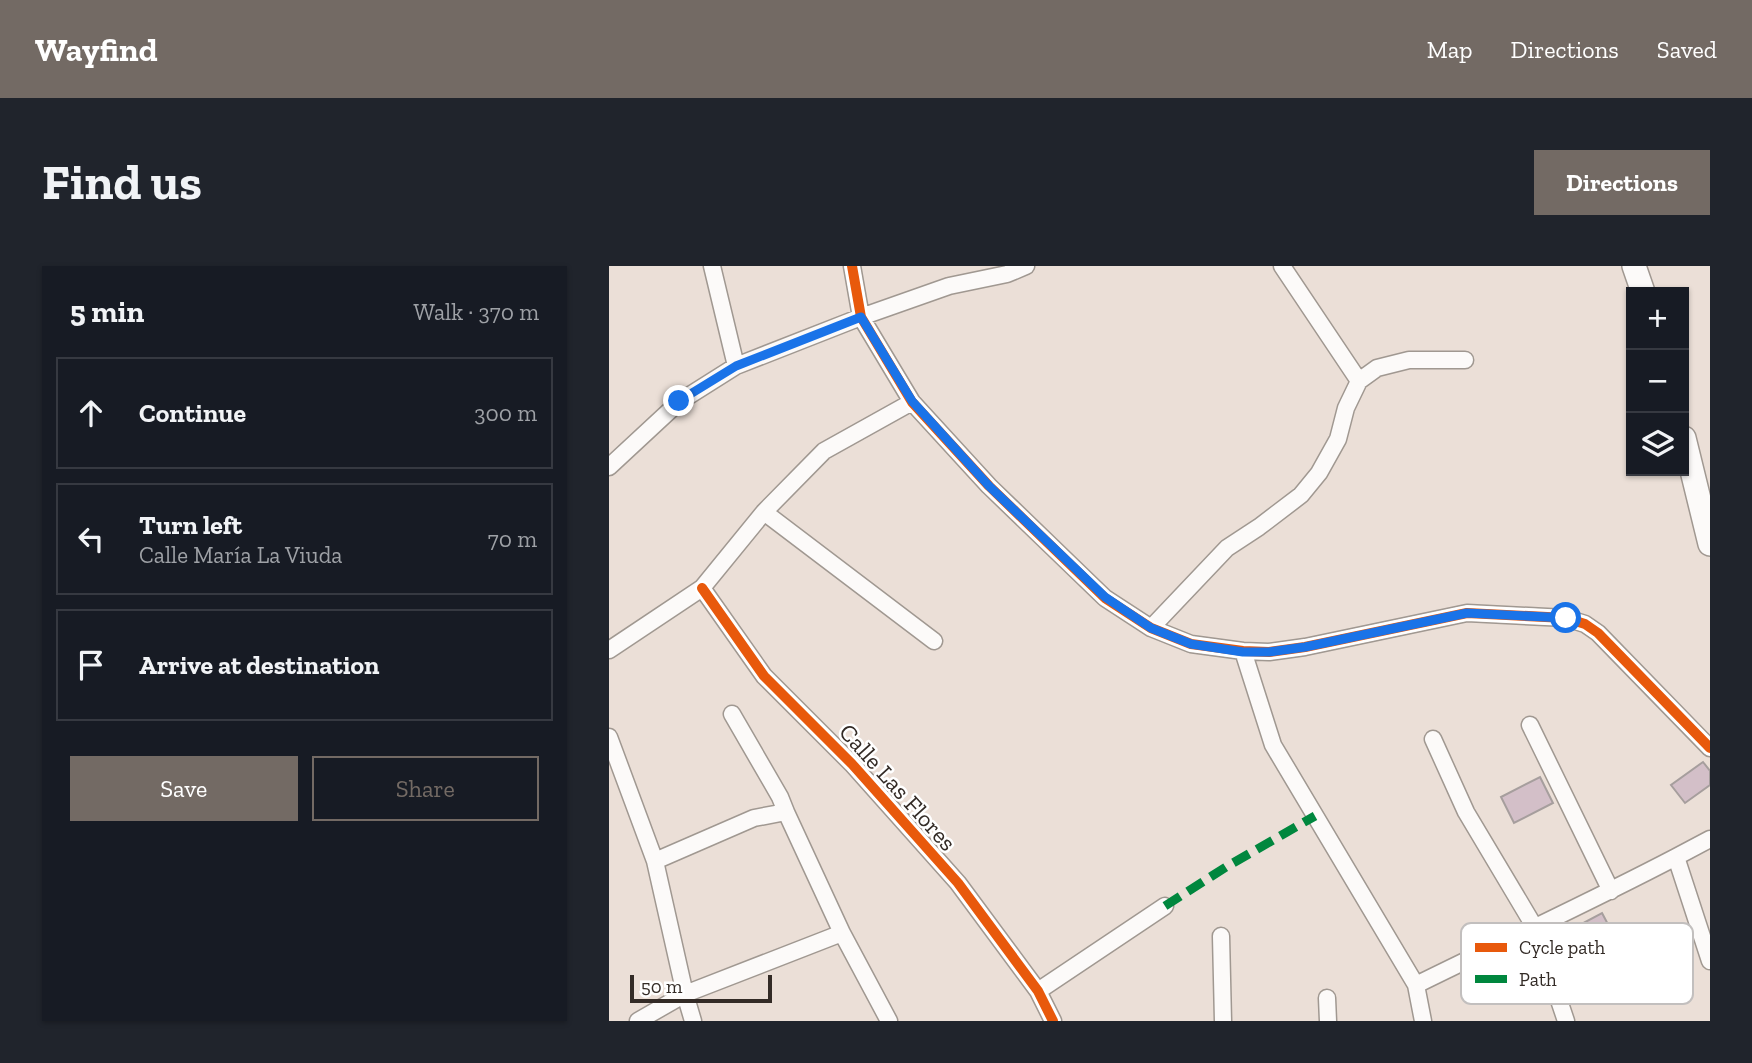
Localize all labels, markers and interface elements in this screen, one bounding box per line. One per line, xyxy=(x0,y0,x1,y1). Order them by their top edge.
text: Wayfind xyxy=(35,30,158,69)
text: Map xyxy=(1427,35,1473,64)
text: Directions xyxy=(1511,35,1619,64)
text: Saved xyxy=(1657,35,1717,64)
button: Directions xyxy=(1534,150,1710,215)
text: Find us xyxy=(42,153,202,212)
map controls xyxy=(1626,287,1689,476)
button: + xyxy=(1626,287,1689,350)
text: 5 min xyxy=(70,294,144,330)
text: Walk · 370 m xyxy=(413,298,539,326)
button: − xyxy=(1626,350,1689,413)
route end xyxy=(663,385,694,416)
icon: ahead xyxy=(72,394,110,432)
text: Continue xyxy=(139,397,246,429)
text: 300 m xyxy=(474,399,537,427)
button: layers xyxy=(1626,413,1689,476)
text: Turn left xyxy=(139,509,242,541)
icon: left xyxy=(72,520,110,558)
text: 70 m xyxy=(488,525,537,553)
text: Calle María La Viuda xyxy=(139,541,342,569)
route start xyxy=(1550,602,1581,633)
icon: arrive xyxy=(72,646,110,684)
text: Arrive at destination xyxy=(139,649,379,681)
street label: Calle Las Flores xyxy=(833,717,963,857)
button: Save xyxy=(70,756,298,821)
button: Share xyxy=(312,756,539,821)
legend xyxy=(1461,923,1693,1004)
text: Cycle path xyxy=(1519,936,1605,959)
text: Path xyxy=(1519,968,1557,991)
scale bar xyxy=(630,972,772,1004)
text: 50 m xyxy=(641,975,682,998)

